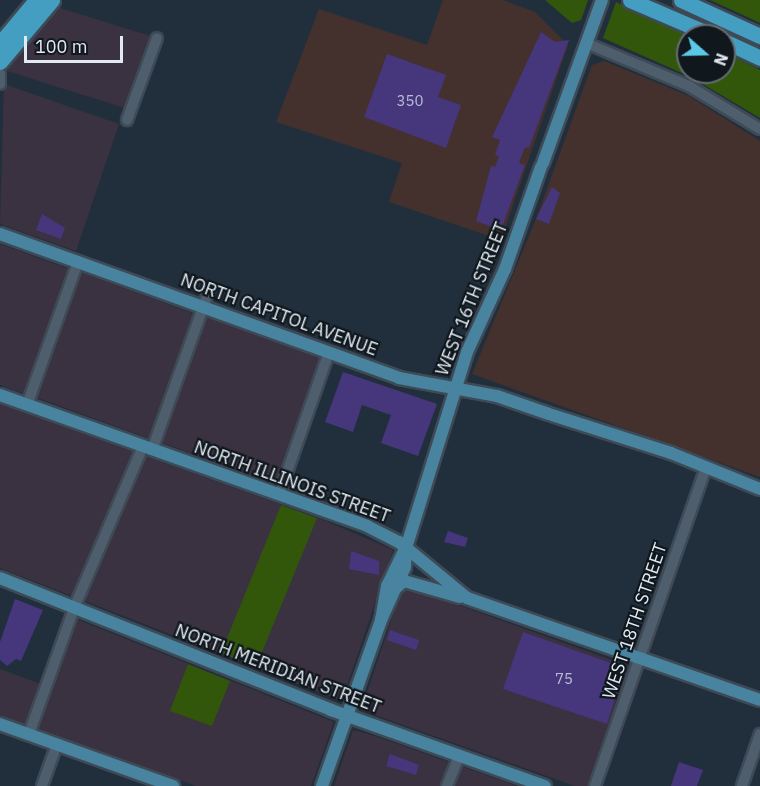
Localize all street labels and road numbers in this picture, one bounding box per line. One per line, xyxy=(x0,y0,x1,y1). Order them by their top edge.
street label: WEST 16TH STREET xyxy=(431,219,513,379)
street label: NORTH CAPITOL AVENUE xyxy=(178,269,380,361)
street label: NORTH ILLINOIS STREET xyxy=(191,436,393,528)
street label: WEST 18TH STREET xyxy=(598,540,672,702)
street label: NORTH MERIDIAN STREET xyxy=(172,620,384,718)

